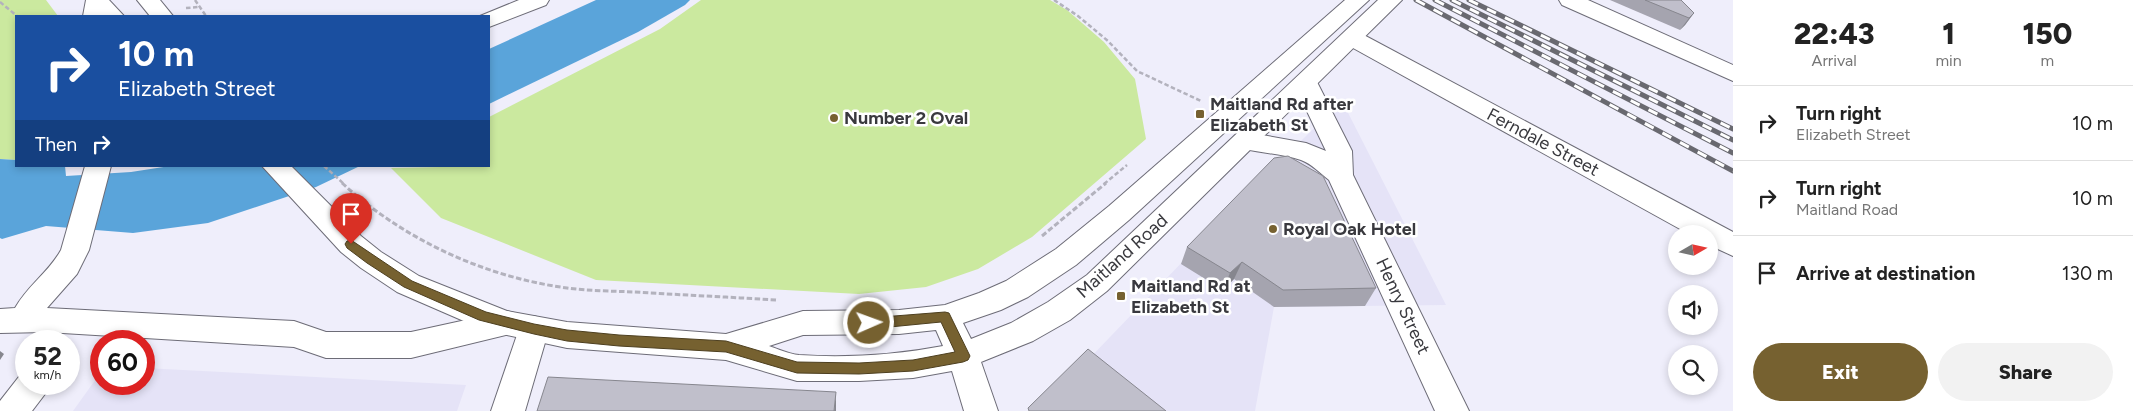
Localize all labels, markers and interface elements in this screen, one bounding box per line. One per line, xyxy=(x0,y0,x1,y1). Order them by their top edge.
text: 22:43 xyxy=(1794,15,1875,52)
text: 1 xyxy=(1942,15,1955,52)
text: 150 xyxy=(2022,15,2072,52)
text: 10 m xyxy=(118,33,194,75)
icon: right xyxy=(35,35,100,100)
text: Arrival xyxy=(1812,51,1857,70)
text: min xyxy=(1935,51,1962,70)
text: m xyxy=(2041,51,2054,70)
text: Elizabeth Street xyxy=(118,75,276,102)
place label: Maitland Rd after Elizabeth St xyxy=(1210,93,1354,136)
text: Turn right xyxy=(1796,102,1882,125)
street label: Ferndale Street xyxy=(1483,103,1603,181)
place label: Number 2 Oval xyxy=(844,107,968,129)
marker: Maitland Rd after Elizabeth St xyxy=(1194,108,1206,120)
icon: right xyxy=(1753,109,1781,137)
marker: Number 2 Oval xyxy=(828,112,840,124)
text: 10 m xyxy=(2072,112,2113,135)
text: Elizabeth Street xyxy=(1796,125,1911,144)
icon: right xyxy=(87,130,115,158)
text: Then xyxy=(35,133,77,156)
text: Turn right xyxy=(1796,177,1882,200)
icon: right xyxy=(1753,184,1781,212)
text: 10 m xyxy=(2072,187,2113,210)
pin xyxy=(330,193,372,244)
icon: arrive xyxy=(337,200,365,228)
text: Maitland Road xyxy=(1796,200,1898,219)
street label: Maitland Road xyxy=(1072,209,1172,303)
place label: Royal Oak Hotel xyxy=(1283,218,1416,240)
marker: Royal Oak Hotel xyxy=(1267,223,1279,235)
north arrow xyxy=(1668,225,1718,275)
map controls xyxy=(1668,225,1718,395)
street label: Henry Street xyxy=(1371,254,1435,358)
icon: arrive xyxy=(1753,259,1781,287)
text: Arrive at destination xyxy=(1796,262,1975,285)
text: 130 m xyxy=(2062,262,2113,285)
place label: Maitland Rd at Elizabeth St xyxy=(1131,275,1251,318)
button: sound xyxy=(1668,285,1718,335)
marker: Maitland Rd at Elizabeth St xyxy=(1115,290,1127,302)
position arrow xyxy=(842,296,894,348)
speed limit sign: 60 xyxy=(90,330,155,395)
text: 52 xyxy=(33,341,62,371)
button: Exit xyxy=(1753,343,1928,401)
button: Share xyxy=(1938,343,2113,401)
button: search xyxy=(1668,345,1718,395)
text: km/h xyxy=(34,368,61,382)

